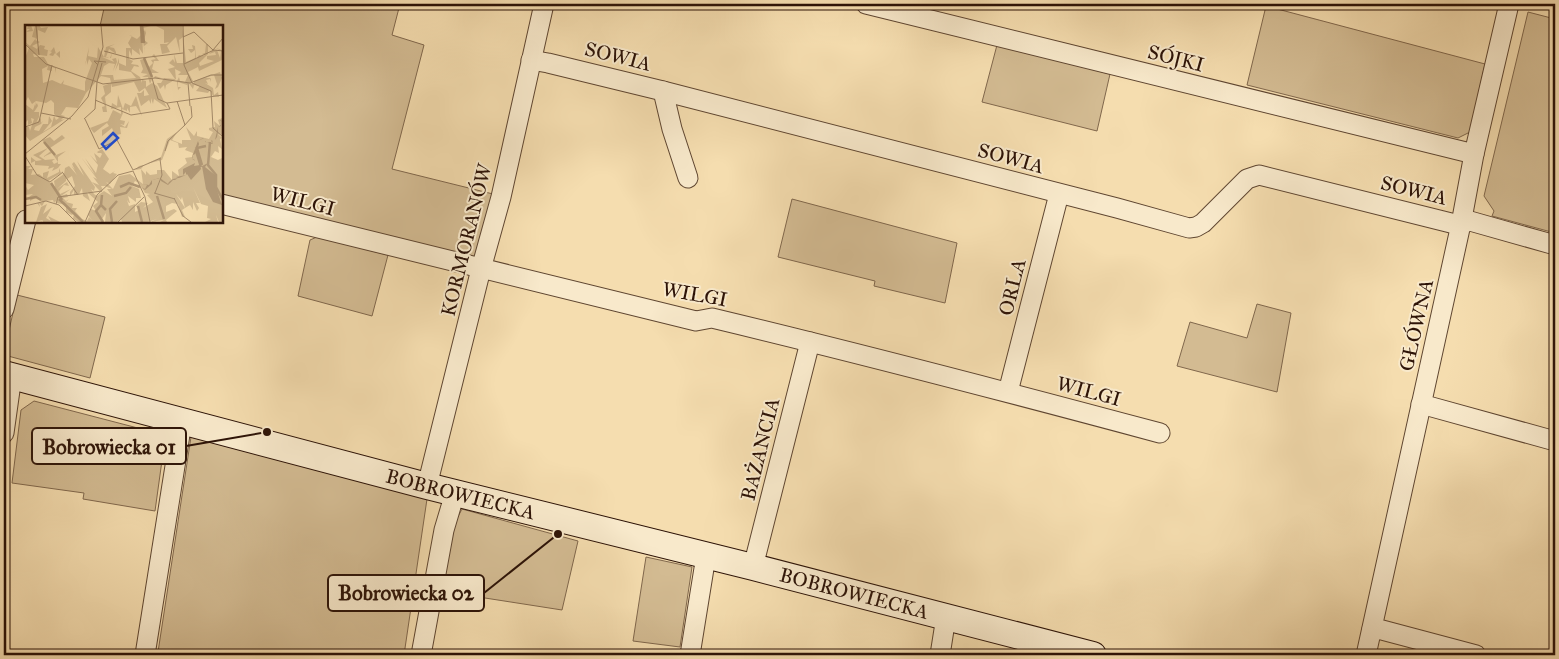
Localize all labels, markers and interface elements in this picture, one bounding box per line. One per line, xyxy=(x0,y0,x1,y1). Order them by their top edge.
inset map xyxy=(25,25,222,222)
street label: SOWIA xyxy=(582,36,654,76)
street label: SÓJKI xyxy=(1145,37,1207,78)
street label: SOWIA xyxy=(975,138,1047,178)
street label: KORMORANÓW xyxy=(434,160,497,319)
street label: SOWIA xyxy=(1378,170,1450,210)
street label: WILGI xyxy=(268,181,338,221)
street label: ORLA xyxy=(993,255,1031,318)
street label: WILGI xyxy=(661,276,729,312)
street label: GŁÓWNA xyxy=(1392,276,1438,373)
street label: WILGI xyxy=(1054,371,1124,411)
street label: BAŻANCIA xyxy=(735,394,784,503)
callout: Bobrowiecka 01 xyxy=(32,428,186,464)
text: Bobrowiecka 01 xyxy=(42,434,176,460)
street label: BOBROWIECKA xyxy=(383,464,538,525)
street label: BOBROWIECKA xyxy=(777,562,932,624)
callout: Bobrowiecka 02 xyxy=(328,575,484,611)
text: Bobrowiecka 02 xyxy=(338,580,475,606)

